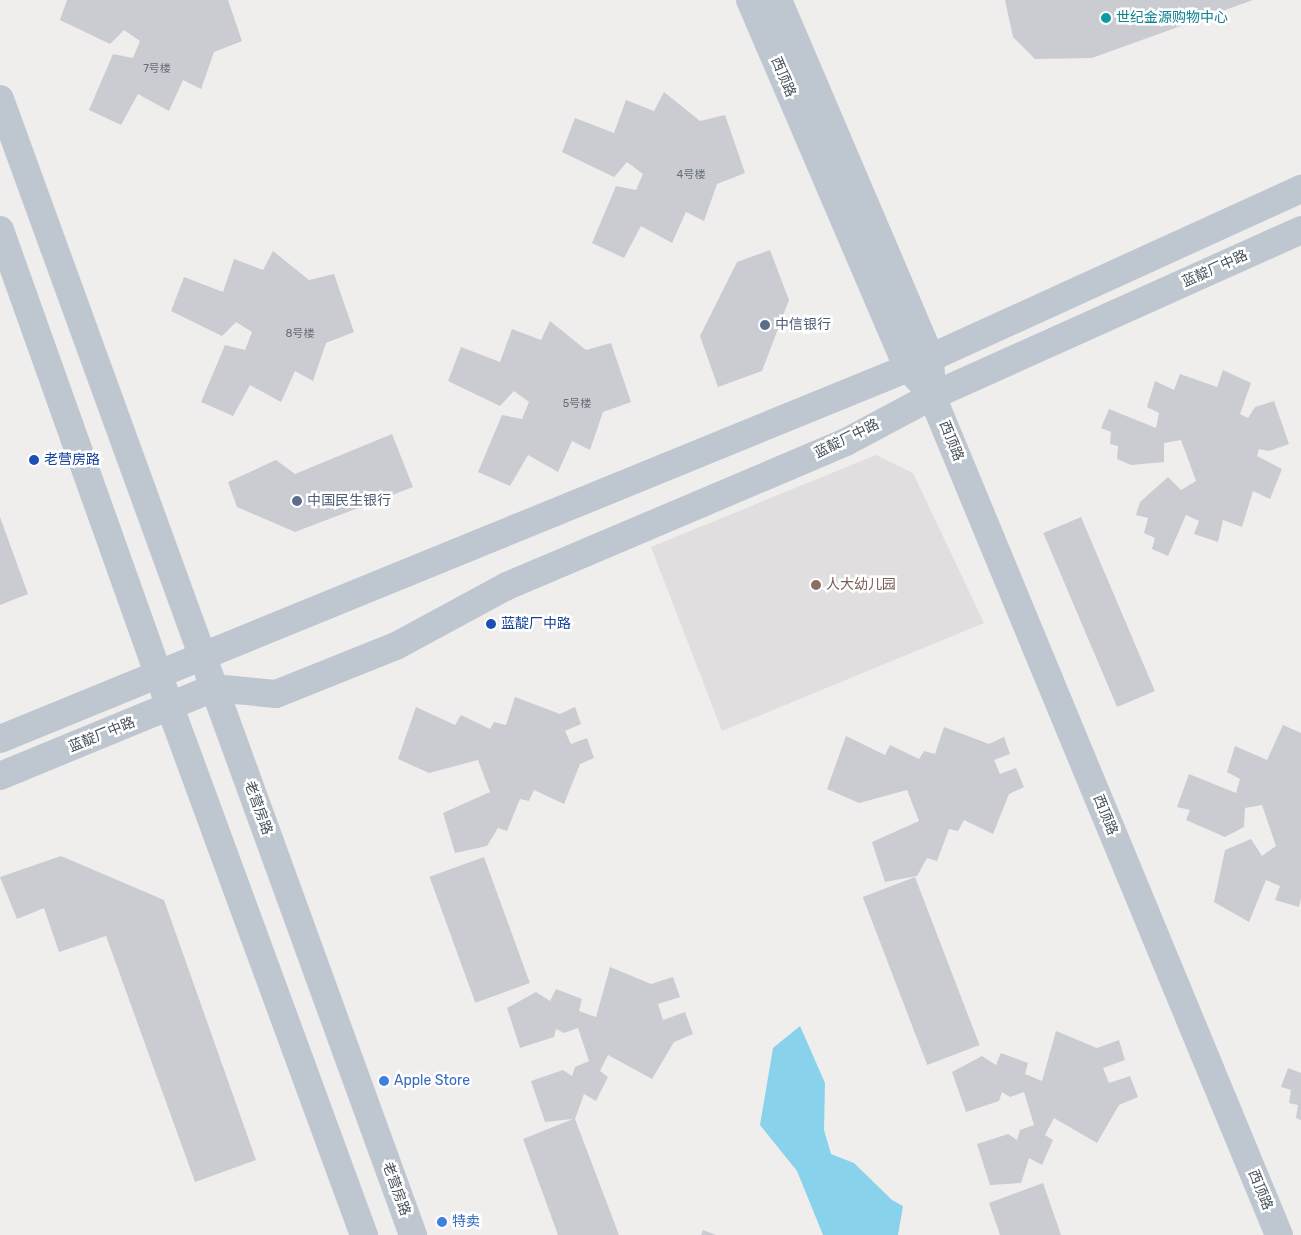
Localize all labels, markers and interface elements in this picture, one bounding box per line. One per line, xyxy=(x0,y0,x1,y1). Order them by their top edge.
place label: 世纪金源购物中心 xyxy=(1116,10,1228,26)
marker: 世纪金源购物中心 xyxy=(1100,12,1112,24)
street label: 西顶路 xyxy=(767,54,799,100)
house number: 7号楼 xyxy=(143,62,171,76)
house number: 4号楼 xyxy=(677,168,705,182)
street label: 蓝靛厂中路 xyxy=(1180,247,1250,291)
place label: 中信银行 xyxy=(775,317,831,333)
marker: 中信银行 xyxy=(759,319,771,331)
house number: 8号楼 xyxy=(286,327,314,341)
house number: 5号楼 xyxy=(563,397,591,411)
street label: 蓝靛厂中路 xyxy=(812,416,882,462)
street label: 西顶路 xyxy=(935,418,967,464)
place label: 老营房路 xyxy=(44,452,100,468)
marker: 老营房路 xyxy=(28,454,40,466)
place label: 中国民生银行 xyxy=(307,493,391,509)
marker: 中国民生银行 xyxy=(291,495,303,507)
place label: 人大幼儿园 xyxy=(826,577,896,593)
marker: 人大幼儿园 xyxy=(810,579,822,591)
place label: 蓝靛厂中路 xyxy=(501,616,571,632)
marker: 蓝靛厂中路 xyxy=(485,618,497,630)
street label: 蓝靛厂中路 xyxy=(66,714,138,756)
street label: 老营房路 xyxy=(241,779,275,837)
street label: 西顶路 xyxy=(1089,792,1121,838)
place label: Apple Store xyxy=(394,1073,470,1089)
marker: Apple Store xyxy=(378,1075,390,1087)
street label: 老营房路 xyxy=(379,1160,413,1218)
street label: 西顶路 xyxy=(1244,1167,1276,1213)
place label: 特卖 xyxy=(452,1214,480,1230)
marker: 特卖 xyxy=(436,1216,448,1228)

